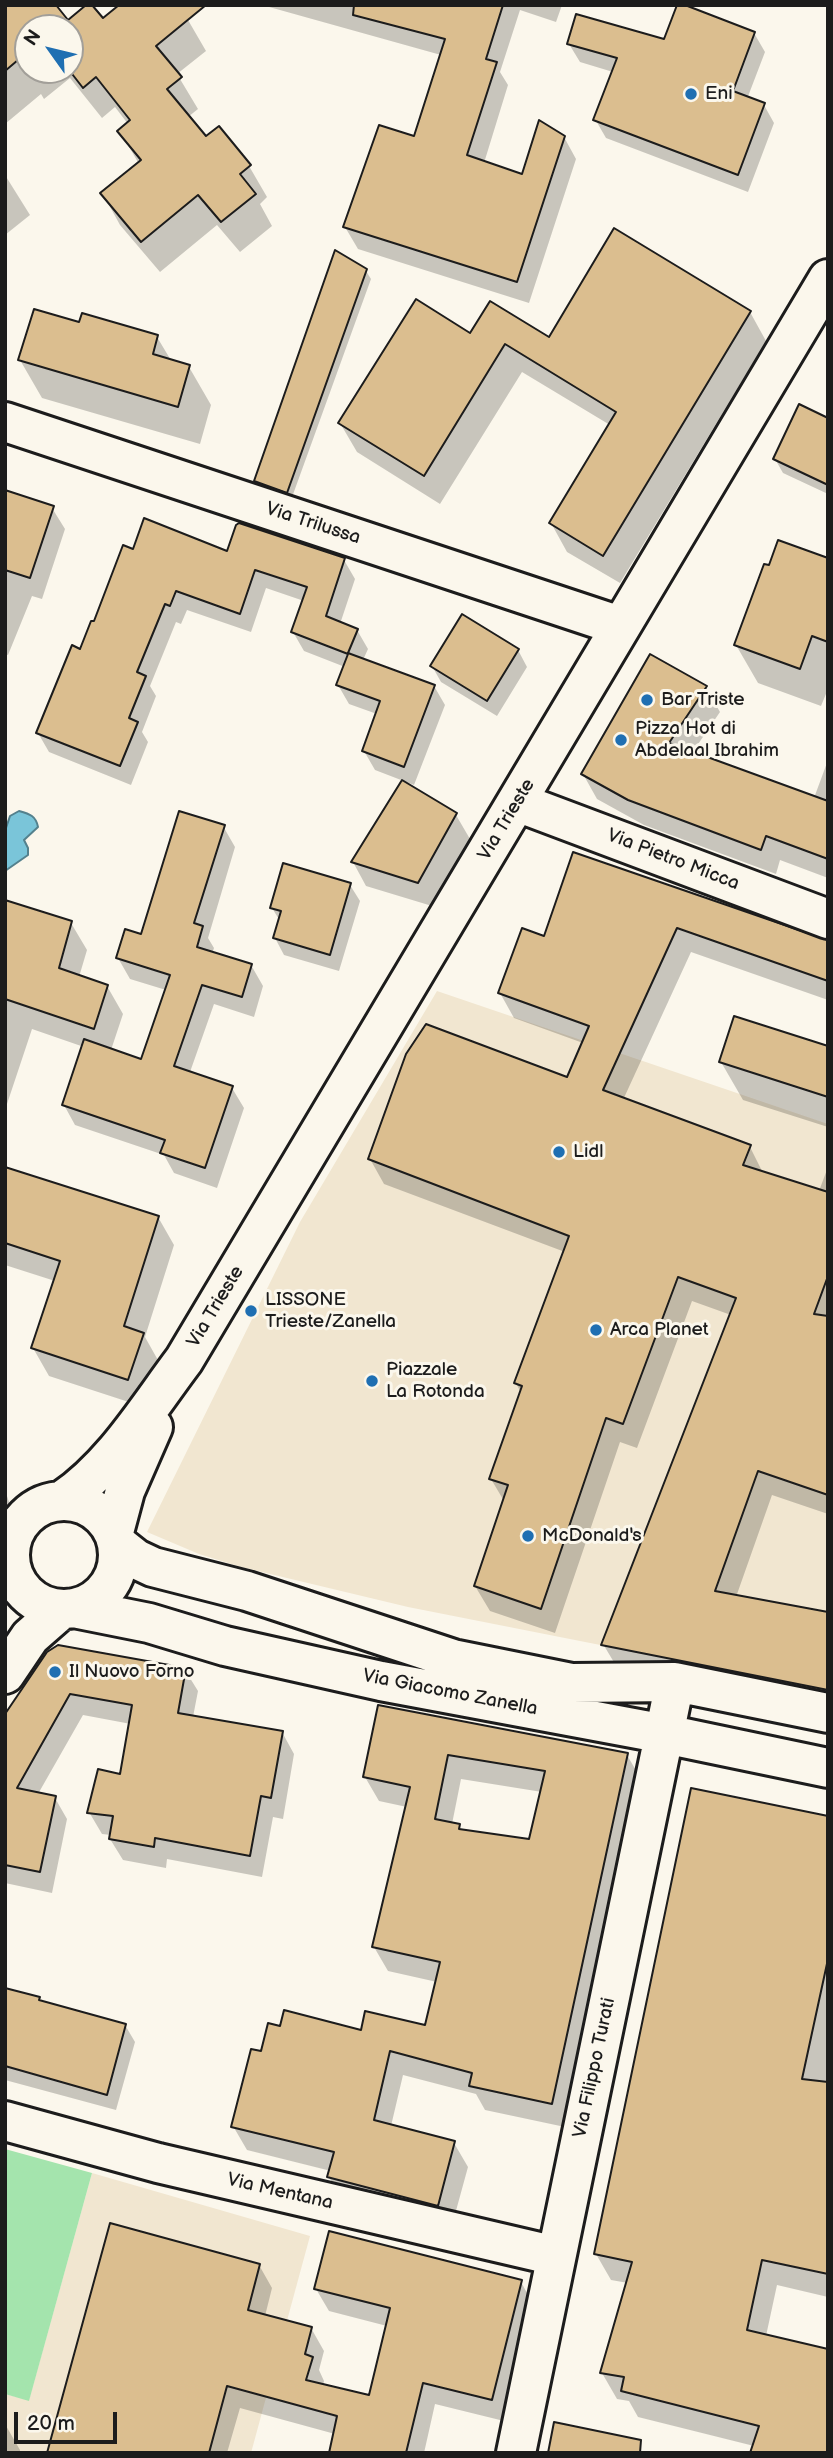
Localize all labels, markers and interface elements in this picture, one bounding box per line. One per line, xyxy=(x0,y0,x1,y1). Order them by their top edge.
north arrow xyxy=(14,14,84,84)
text: N xyxy=(19,26,46,50)
place label: Eni xyxy=(705,83,733,105)
marker: Eni xyxy=(683,86,699,102)
street label: Via Trilussa xyxy=(263,498,363,550)
place label: Bar Triste xyxy=(661,689,744,711)
marker: Bar Triste xyxy=(639,692,655,708)
place label: Pizza Hot di Abdelaal Ibrahim xyxy=(635,718,779,762)
marker: Pizza Hot di Abdelaal Ibrahim xyxy=(613,732,629,748)
street label: Via Trieste xyxy=(474,775,540,865)
street label: Via Pietro Micca xyxy=(604,824,742,896)
place label: Lidl xyxy=(573,1141,603,1163)
marker: Lidl xyxy=(551,1144,567,1160)
street label: Via Trieste xyxy=(183,1262,249,1352)
place label: LISSONE Trieste/Zanella xyxy=(265,1289,396,1333)
marker: LISSONE Trieste/Zanella xyxy=(243,1303,259,1319)
place label: Arca Planet xyxy=(610,1319,709,1341)
marker: Arca Planet xyxy=(588,1322,604,1338)
place label: Piazzale La Rotonda xyxy=(386,1359,485,1403)
marker: Piazzale La Rotonda xyxy=(364,1373,380,1389)
place label: McDonald's xyxy=(542,1525,642,1547)
marker: McDonald's xyxy=(520,1528,536,1544)
place label: Il Nuovo Forno xyxy=(69,1661,195,1683)
marker: Il Nuovo Forno xyxy=(47,1664,63,1680)
street label: Via Giacomo Zanella xyxy=(361,1665,539,1721)
street label: Via Filippo Turati xyxy=(569,1996,621,2140)
street label: Via Mentana xyxy=(225,2169,335,2215)
scale bar xyxy=(18,2398,121,2442)
text: 20 m xyxy=(27,2411,75,2436)

